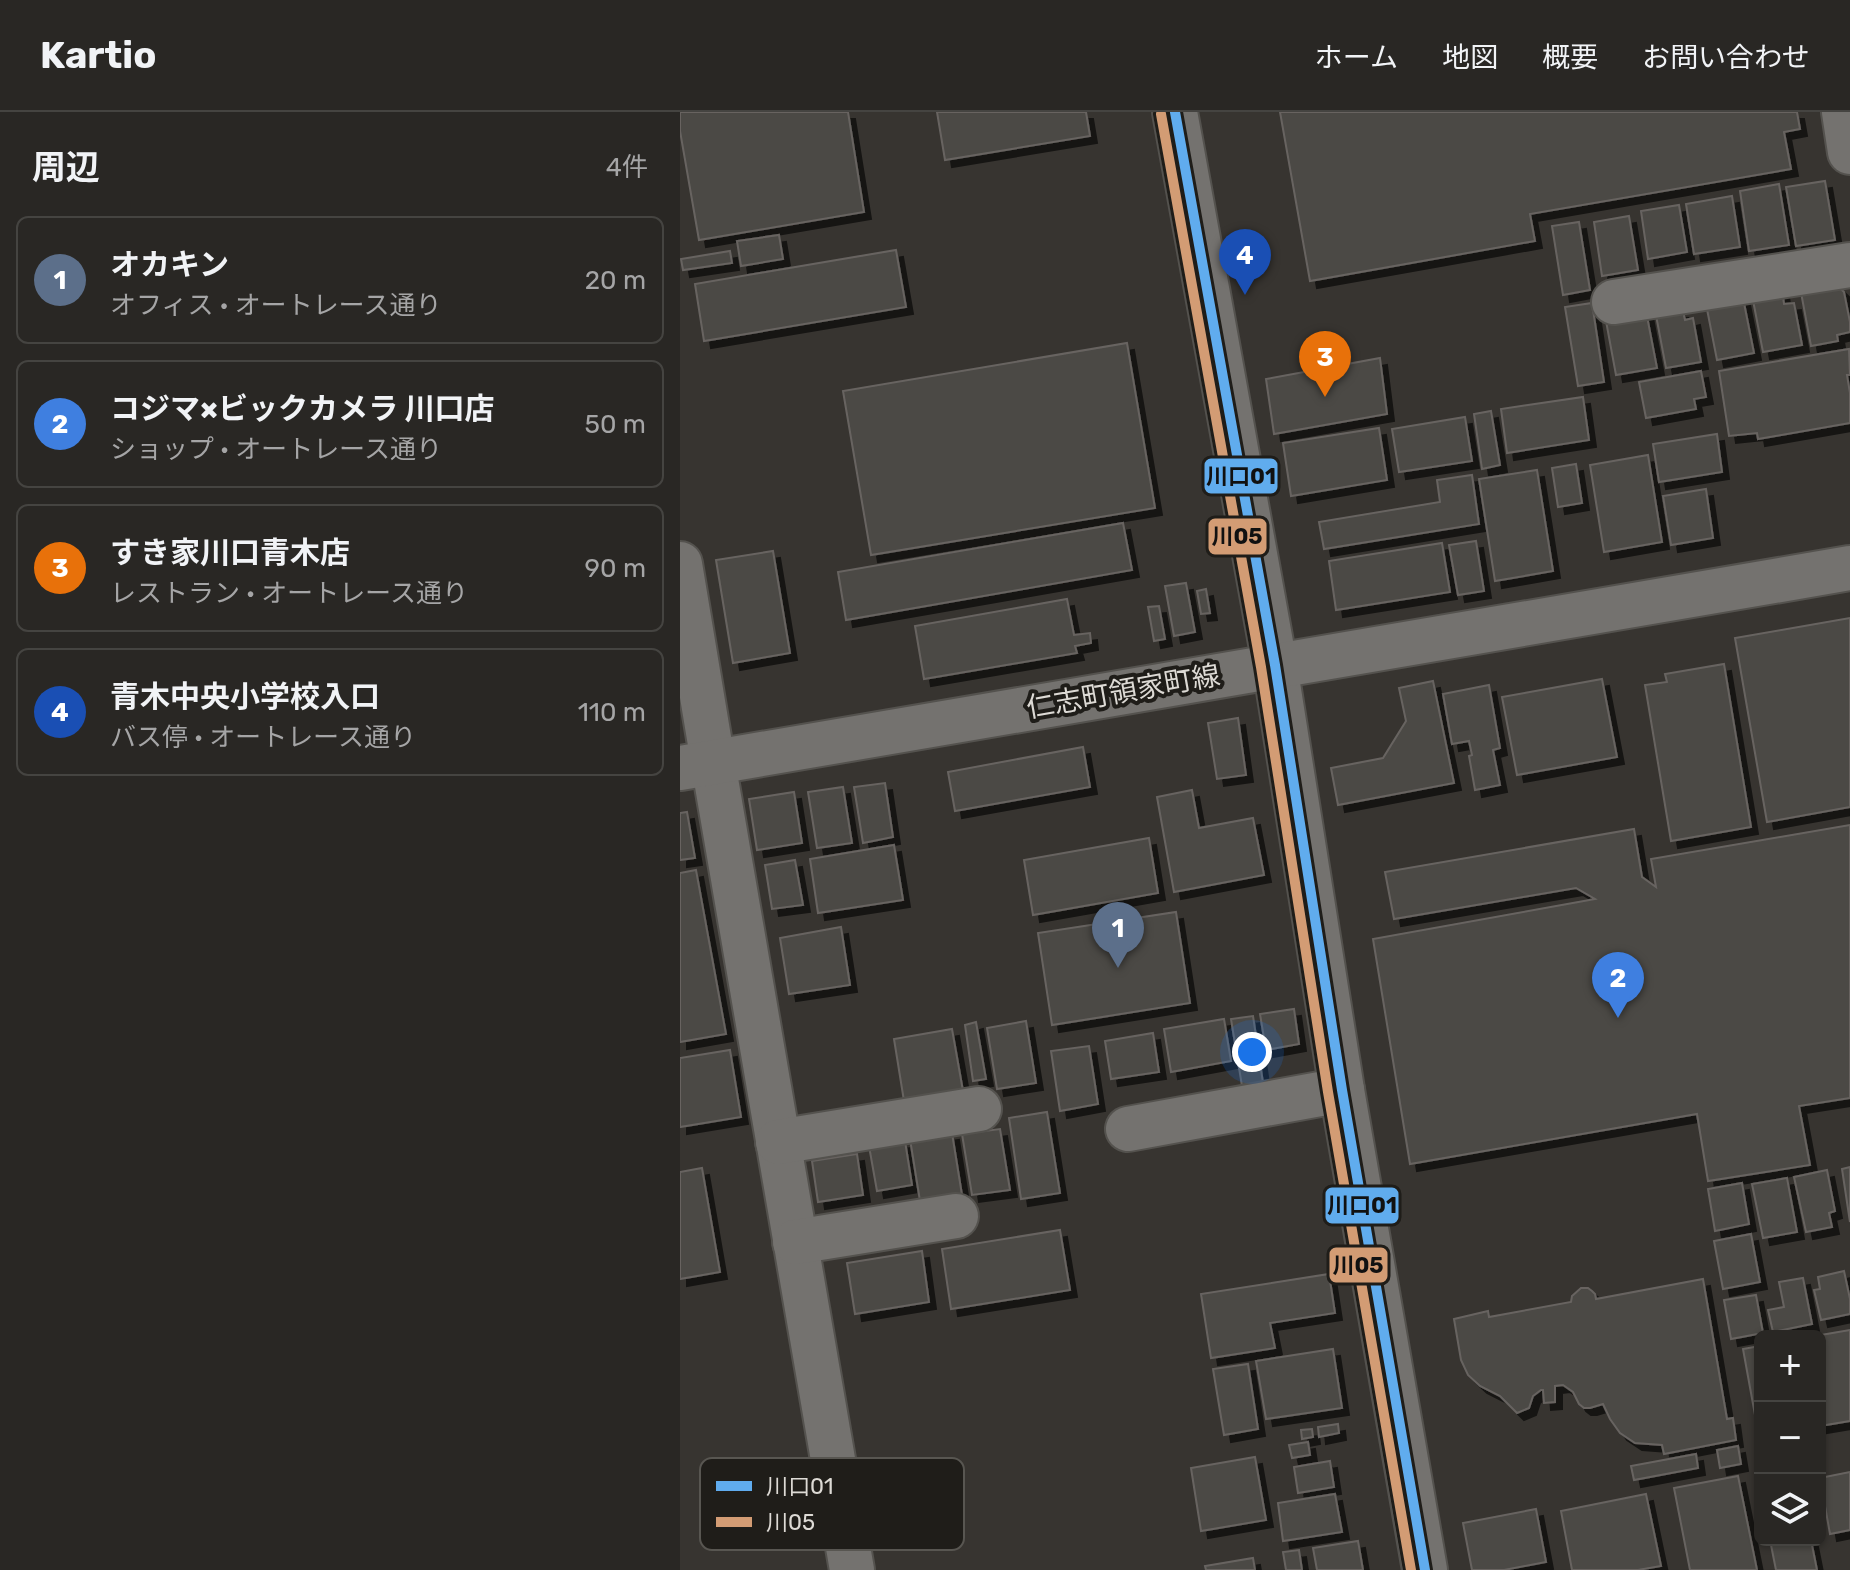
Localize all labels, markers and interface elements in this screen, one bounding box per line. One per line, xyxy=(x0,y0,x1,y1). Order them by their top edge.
text: Kartio xyxy=(40,32,156,78)
text: ホーム xyxy=(1315,41,1398,74)
text: 地図 xyxy=(1442,41,1498,74)
text: 概要 xyxy=(1542,41,1598,74)
text: お問い合わせ xyxy=(1642,41,1810,74)
text: 周辺 xyxy=(32,147,100,188)
text: 4件 xyxy=(606,152,648,183)
pin: 4 xyxy=(1219,229,1271,295)
text: オカキン xyxy=(110,247,229,283)
text: 1 xyxy=(54,265,66,296)
text: 20 m xyxy=(585,265,646,296)
text: オフィス · オートレース通り xyxy=(110,290,442,321)
pin: 3 xyxy=(1299,331,1351,397)
text: コジマ×ビックカメラ 川口店 xyxy=(110,391,494,427)
text: 2 xyxy=(52,409,68,440)
text: 50 m xyxy=(585,409,646,440)
text: ショップ · オートレース通り xyxy=(110,434,442,465)
line badge: 川口01 xyxy=(1203,457,1279,495)
text: 川口01 xyxy=(1206,463,1276,490)
line badge: 川05 xyxy=(1207,517,1268,556)
text: 川05 xyxy=(1211,523,1263,550)
text: すき家川口青木店 xyxy=(110,535,350,571)
text: 3 xyxy=(51,553,69,584)
text: 90 m xyxy=(585,553,646,584)
text: レストラン · オートレース通り xyxy=(110,578,468,609)
street label: 仁志町領家町線 xyxy=(1024,658,1222,725)
text: 青木中央小学校入口 xyxy=(110,679,380,715)
text: 4 xyxy=(51,697,69,728)
text: 110 m xyxy=(578,697,646,728)
text: バス停 · オートレース通り xyxy=(110,722,416,753)
pin: 1 xyxy=(1092,902,1144,968)
pin: 2 xyxy=(1592,952,1644,1018)
your location xyxy=(1232,1032,1272,1072)
line badge: 川口01 xyxy=(1324,1186,1400,1225)
text: 川口01 xyxy=(1327,1192,1397,1219)
line badge: 川05 xyxy=(1328,1246,1389,1284)
text: 川05 xyxy=(1332,1252,1384,1279)
map controls xyxy=(1754,1330,1826,1546)
button: + xyxy=(1754,1330,1826,1402)
button: − xyxy=(1754,1402,1826,1474)
legend xyxy=(700,1458,964,1550)
text: 川口01 xyxy=(766,1473,833,1500)
button: layers xyxy=(1754,1474,1826,1546)
text: 川05 xyxy=(766,1509,815,1536)

